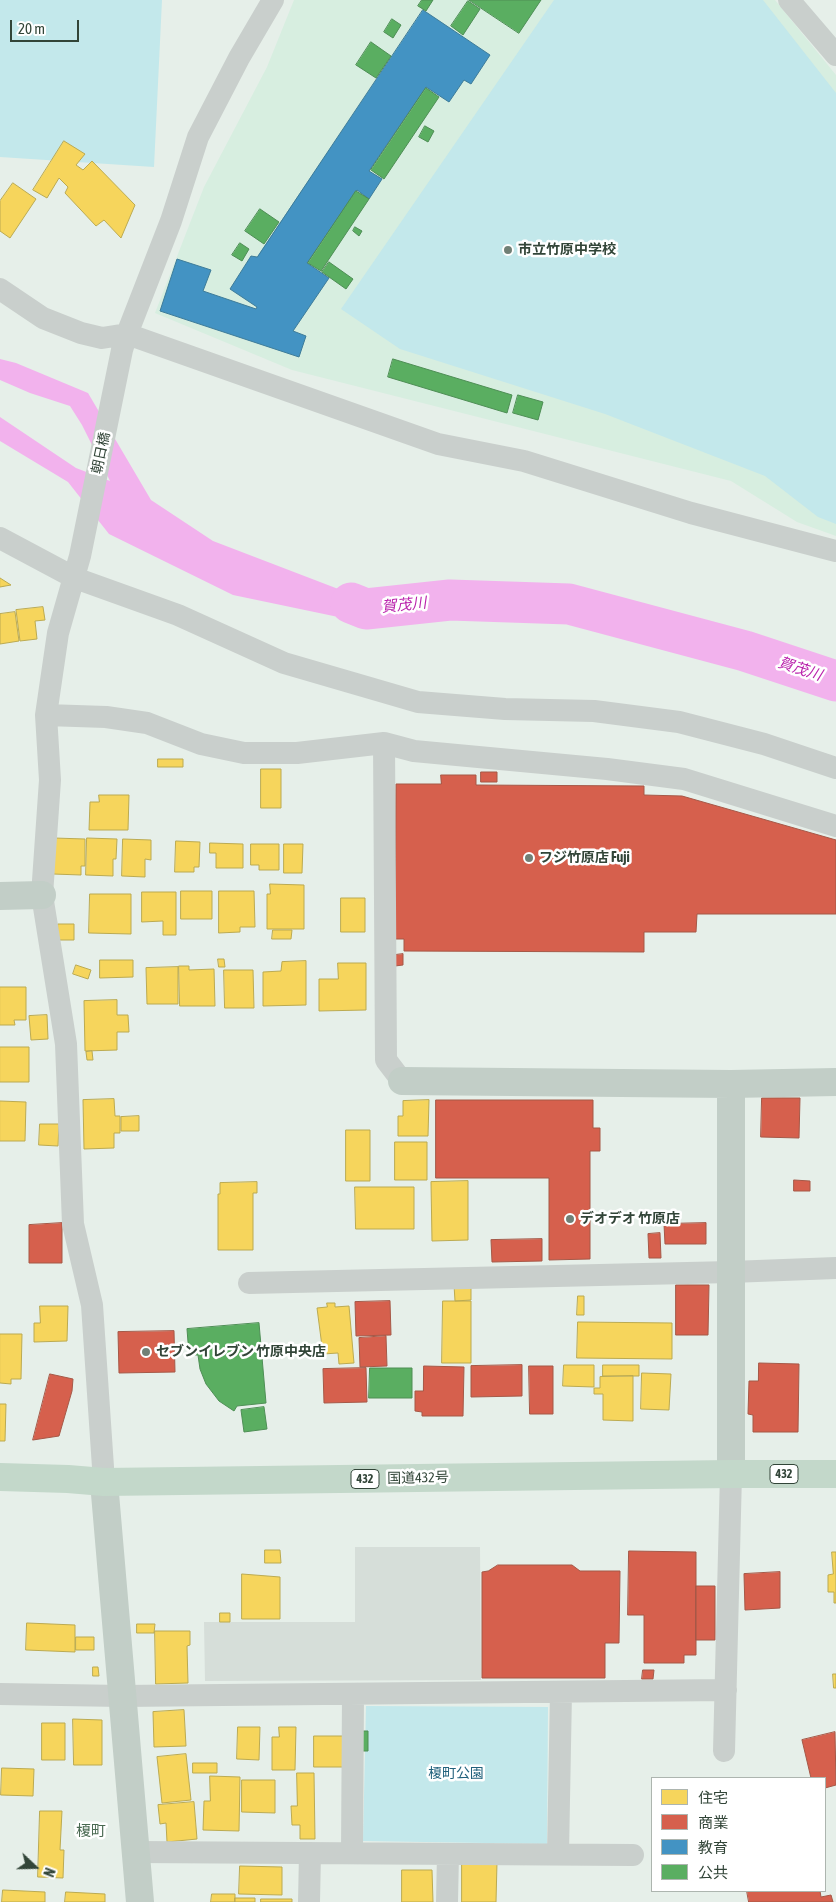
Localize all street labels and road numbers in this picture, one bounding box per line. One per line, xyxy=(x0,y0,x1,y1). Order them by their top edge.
street label: 朝日橋 xyxy=(88,431,114,475)
road number: 432 xyxy=(770,1465,798,1484)
street label: 国道432号 xyxy=(387,1469,449,1487)
road number: 432 xyxy=(351,1470,379,1488)

